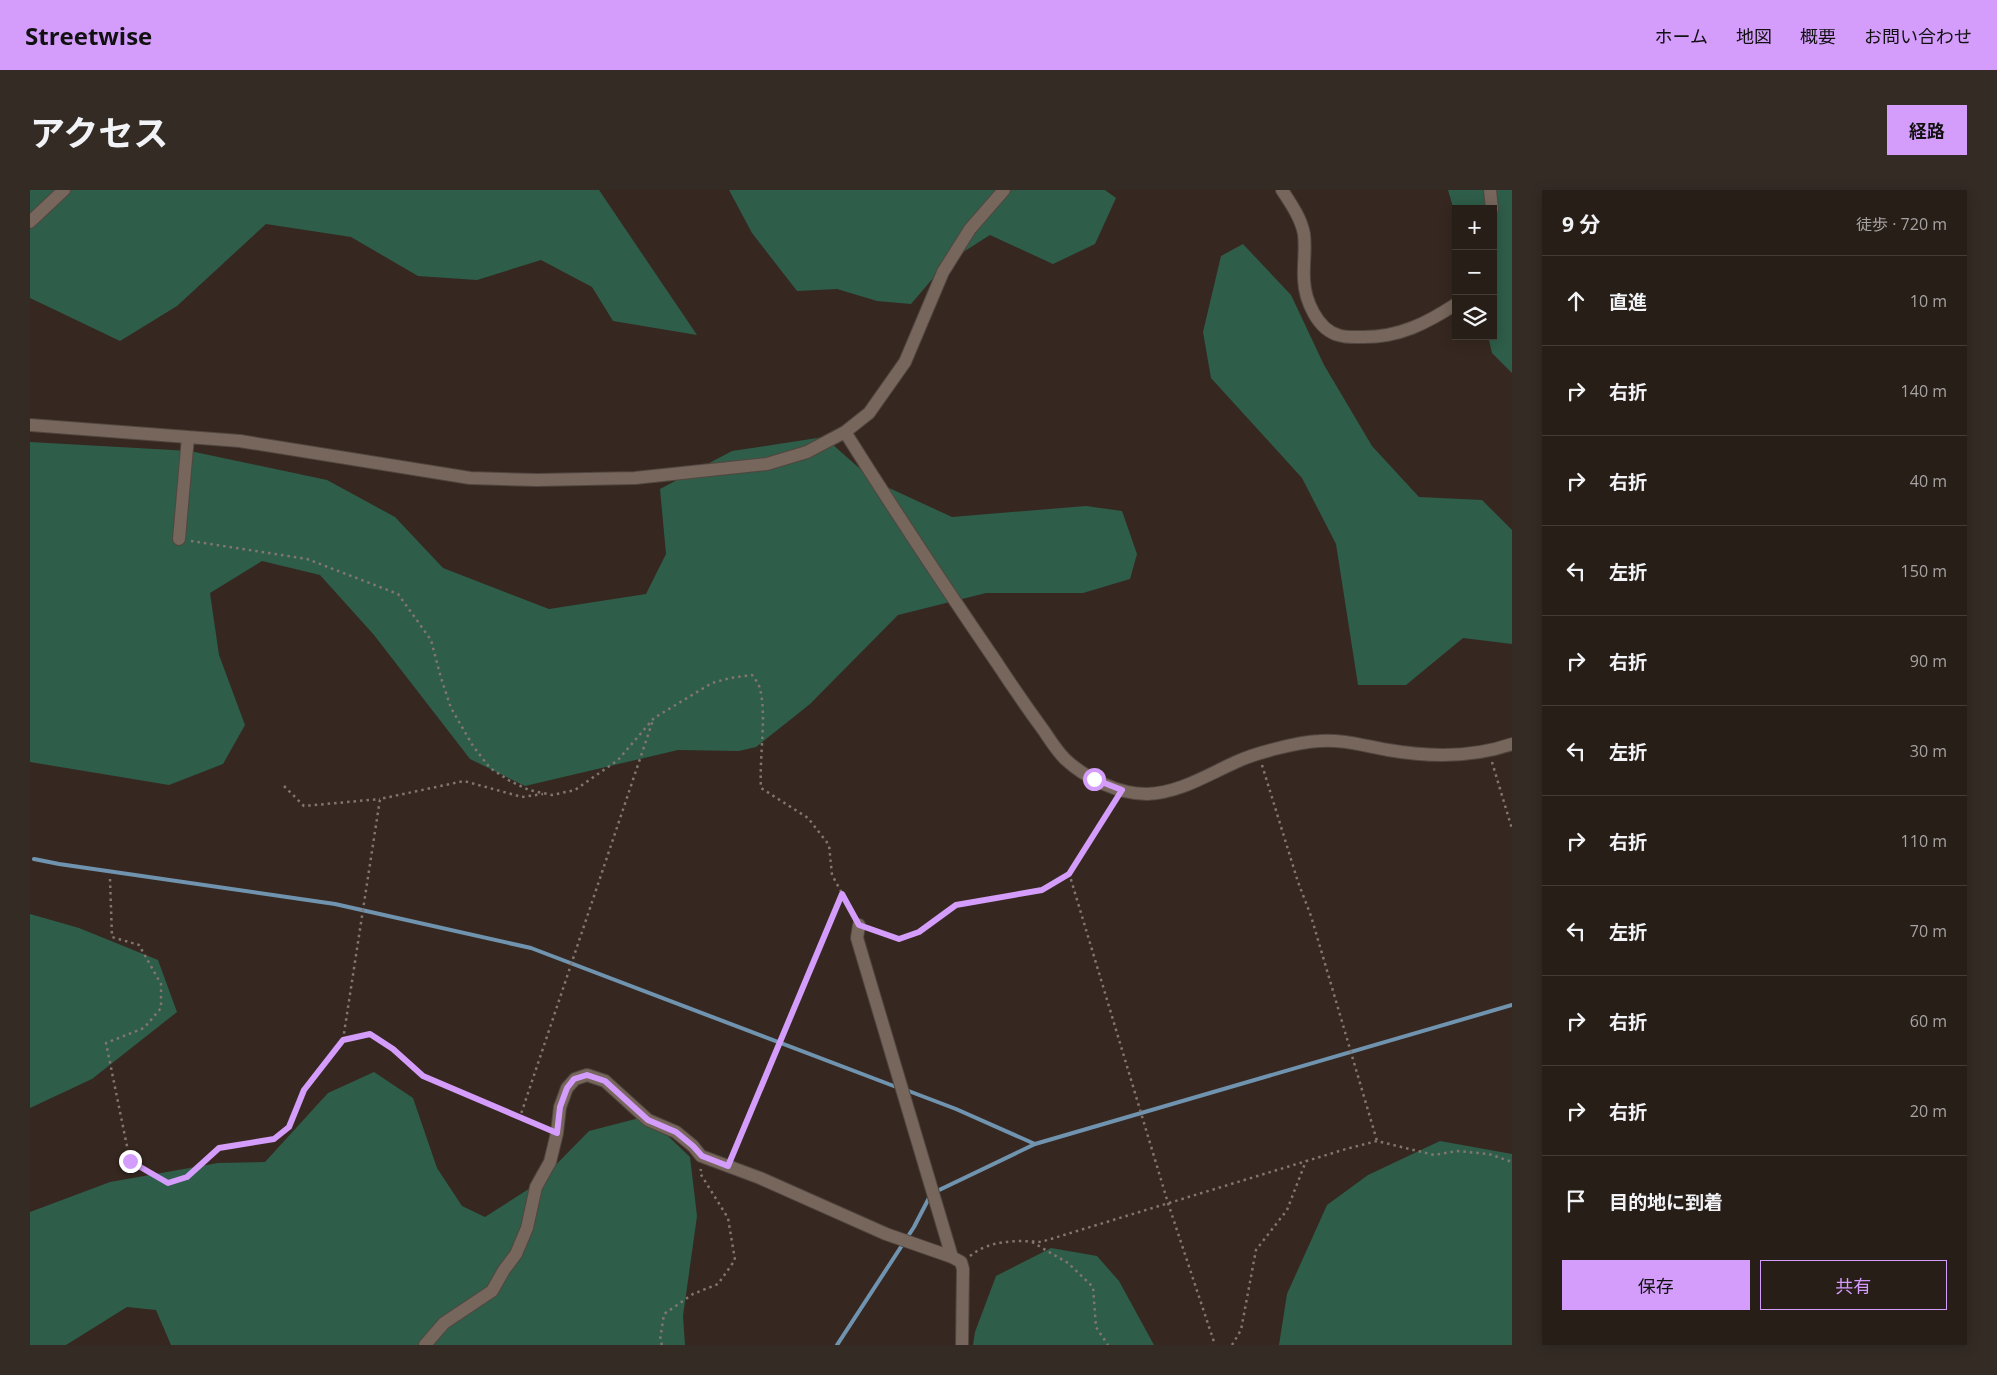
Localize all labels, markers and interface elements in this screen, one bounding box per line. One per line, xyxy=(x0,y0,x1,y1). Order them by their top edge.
text: Streetwise xyxy=(25,19,152,52)
text: ホーム xyxy=(1655,24,1708,48)
text: 地図 xyxy=(1736,24,1772,48)
text: 概要 xyxy=(1800,24,1836,48)
text: お問い合わせ xyxy=(1864,24,1972,48)
button: 経路 xyxy=(1887,105,1967,155)
text: アクセス xyxy=(30,109,168,156)
map controls xyxy=(1452,205,1497,340)
button: + xyxy=(1452,205,1497,250)
text: 9 分 xyxy=(1562,210,1600,238)
text: 徒歩 · 720 m xyxy=(1856,213,1947,235)
button: − xyxy=(1452,250,1497,295)
icon: ahead xyxy=(1562,287,1590,315)
text: 直進 xyxy=(1609,289,1647,315)
text: 10 m xyxy=(1910,290,1947,312)
button: layers xyxy=(1452,295,1497,340)
icon: right xyxy=(1562,377,1590,405)
text: 右折 xyxy=(1609,379,1647,405)
text: 140 m xyxy=(1901,380,1947,402)
icon: right xyxy=(1562,467,1590,495)
text: 右折 xyxy=(1609,469,1647,495)
text: 40 m xyxy=(1910,470,1947,492)
icon: left xyxy=(1562,557,1590,585)
text: 左折 xyxy=(1609,559,1647,585)
text: 150 m xyxy=(1901,560,1947,582)
icon: right xyxy=(1562,647,1590,675)
text: 右折 xyxy=(1609,649,1647,675)
text: 90 m xyxy=(1910,650,1947,672)
icon: left xyxy=(1562,737,1590,765)
text: 左折 xyxy=(1609,739,1647,765)
text: 30 m xyxy=(1910,740,1947,762)
route start xyxy=(1083,768,1106,791)
icon: right xyxy=(1562,827,1590,855)
text: 右折 xyxy=(1609,829,1647,855)
text: 110 m xyxy=(1901,830,1947,852)
icon: left xyxy=(1562,917,1590,945)
text: 左折 xyxy=(1609,919,1647,945)
text: 70 m xyxy=(1910,920,1947,942)
icon: right xyxy=(1562,1007,1590,1035)
text: 右折 xyxy=(1609,1009,1647,1035)
text: 60 m xyxy=(1910,1010,1947,1032)
icon: right xyxy=(1562,1097,1590,1125)
text: 右折 xyxy=(1609,1099,1647,1125)
text: 20 m xyxy=(1910,1100,1947,1122)
route end xyxy=(119,1150,142,1173)
icon: arrive xyxy=(1562,1187,1590,1215)
text: 目的地に到着 xyxy=(1609,1189,1723,1215)
button: 保存 xyxy=(1562,1260,1750,1310)
button: 共有 xyxy=(1760,1260,1947,1310)

